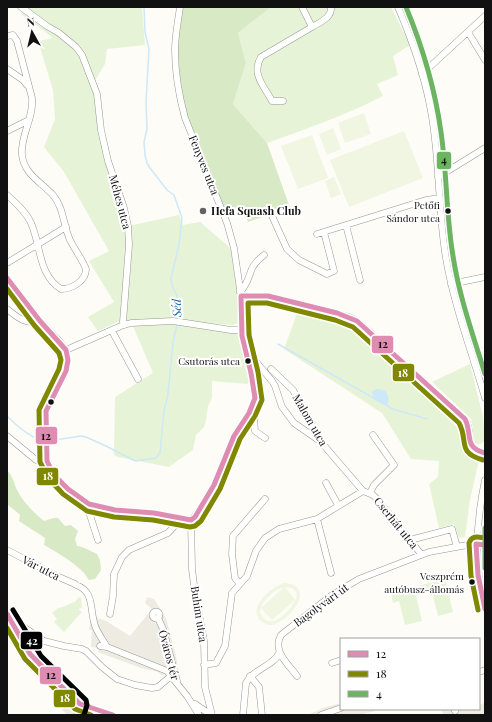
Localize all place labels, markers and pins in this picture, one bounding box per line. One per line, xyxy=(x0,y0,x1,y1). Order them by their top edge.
place label: Petőfi Sándor utca xyxy=(386,198,440,225)
place label: Hefa Squash Club xyxy=(211,203,302,218)
marker: Hefa Squash Club xyxy=(198,206,208,216)
marker: Petőfi Sándor utca xyxy=(443,206,453,216)
place label: Csutorás utca xyxy=(178,354,240,368)
marker: Csutorás utca xyxy=(243,356,253,366)
unlabelled marker xyxy=(46,397,56,407)
place label: Veszprém autóbusz-állomás xyxy=(384,569,464,596)
marker: Veszprém autóbusz-állomás xyxy=(467,577,477,587)

